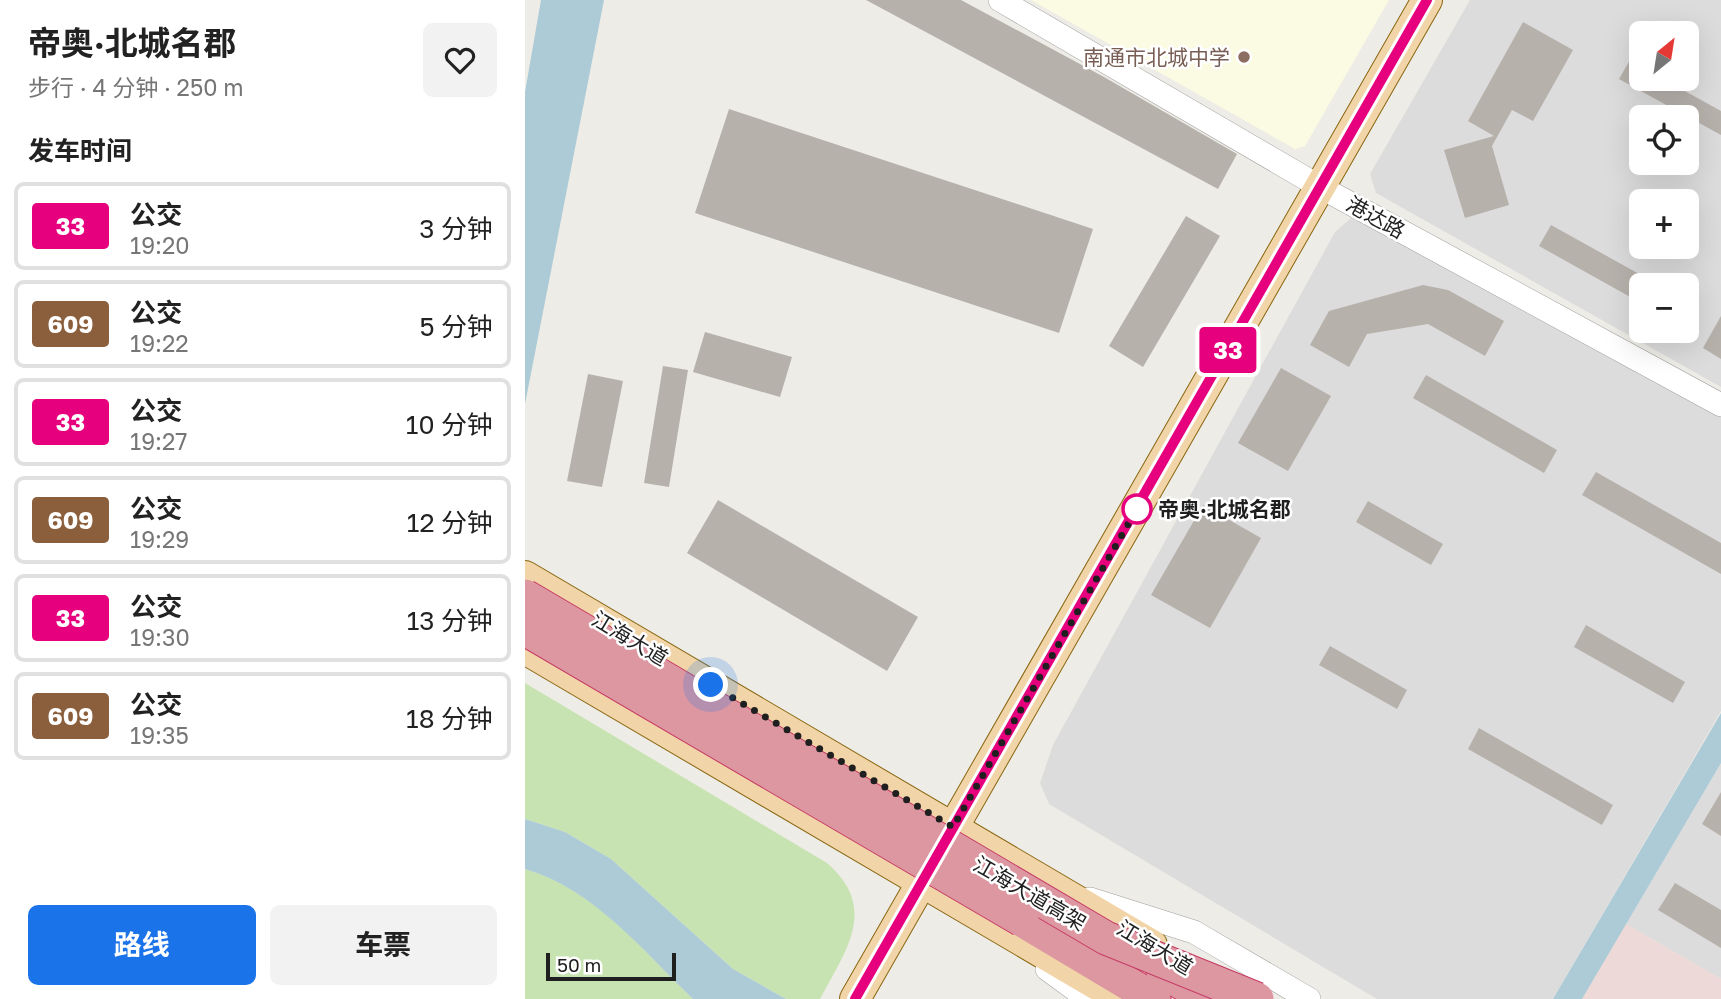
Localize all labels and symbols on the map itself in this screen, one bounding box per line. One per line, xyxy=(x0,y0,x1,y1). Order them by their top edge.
north arrow xyxy=(1629,21,1699,91)
place label: 南通市北城中学 xyxy=(1083,44,1230,70)
marker: 南通市北城中学 xyxy=(1236,49,1252,65)
street label: 港达路 xyxy=(1342,190,1410,244)
line badge: 33 xyxy=(1197,327,1259,373)
marker: 帝奥·北城名郡 xyxy=(1122,494,1152,524)
place label: 帝奥·北城名郡 xyxy=(1158,496,1291,522)
street label: 江海大道 xyxy=(587,605,673,671)
your location xyxy=(693,667,728,702)
street label: 江海大道高架 xyxy=(969,850,1091,936)
street label: 江海大道 xyxy=(1112,914,1198,980)
scale bar xyxy=(546,950,675,982)

